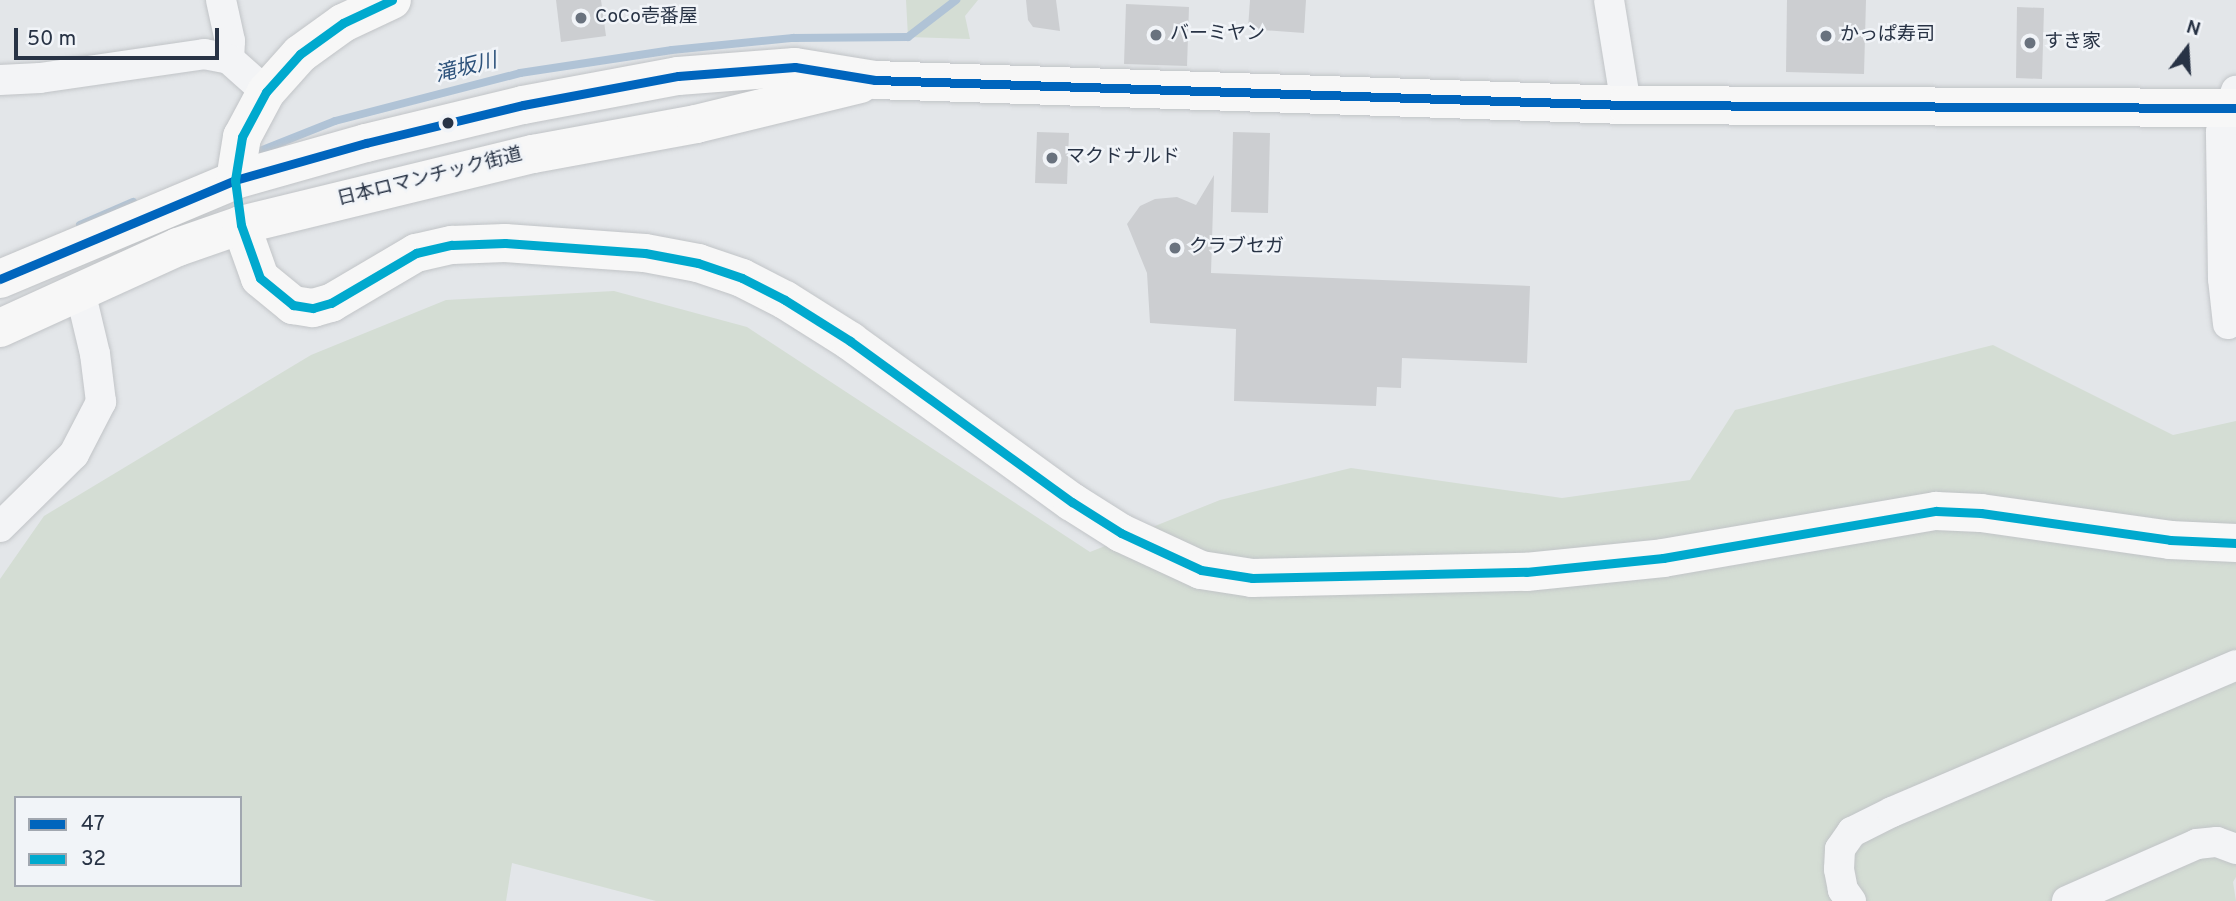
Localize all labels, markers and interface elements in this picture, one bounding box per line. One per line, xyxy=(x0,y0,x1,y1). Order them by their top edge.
place label: CoCo壱番屋 xyxy=(595,7,698,29)
marker: CoCo壱番屋 xyxy=(573,10,589,26)
scale bar xyxy=(18,14,222,58)
north arrow xyxy=(2152,14,2222,84)
text: N xyxy=(2183,15,2203,42)
place label: バーミヤン xyxy=(1170,24,1265,46)
place label: かっぱ寿司 xyxy=(1840,25,1935,47)
text: 50 m xyxy=(27,26,76,53)
marker: バーミヤン xyxy=(1148,27,1164,43)
marker: かっぱ寿司 xyxy=(1818,28,1834,44)
place label: すき家 xyxy=(2044,32,2101,54)
marker: すき家 xyxy=(2022,35,2038,51)
water label: 滝坂川 xyxy=(432,49,500,89)
unlabelled marker xyxy=(441,116,455,130)
street label: 日本ロマンチック街道 xyxy=(335,144,525,212)
place label: マクドナルド xyxy=(1066,147,1180,169)
marker: マクドナルド xyxy=(1044,150,1060,166)
place label: クラブセガ xyxy=(1189,237,1284,259)
marker: クラブセガ xyxy=(1167,240,1183,256)
legend xyxy=(14,796,242,887)
text: 47 xyxy=(81,811,105,838)
text: 32 xyxy=(81,846,106,873)

